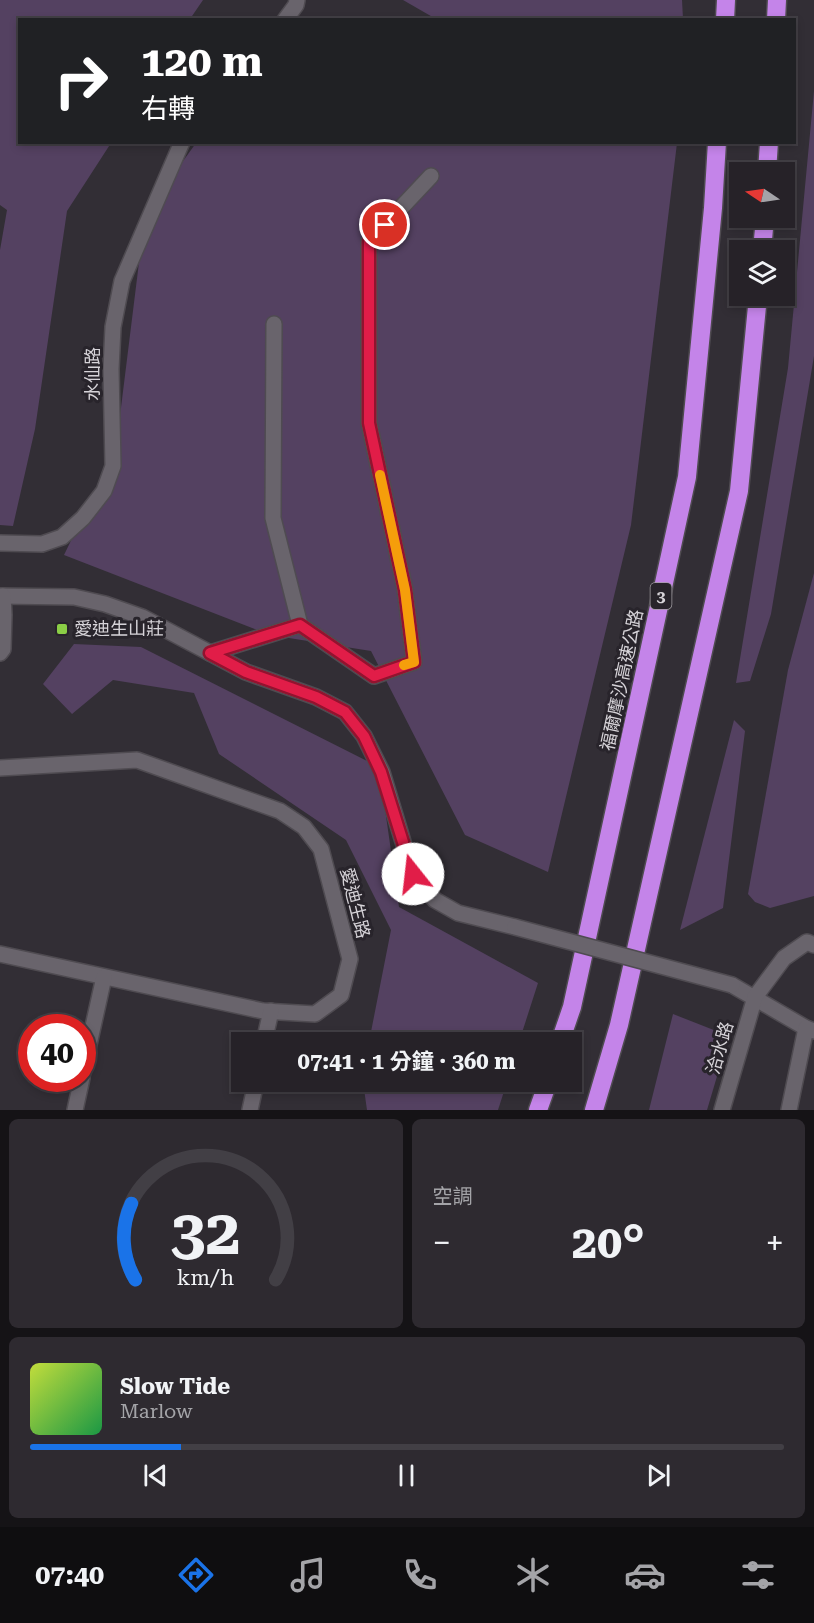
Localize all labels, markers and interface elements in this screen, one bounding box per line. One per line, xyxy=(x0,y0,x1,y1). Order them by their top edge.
text: 120 m xyxy=(141,37,263,86)
icon: right xyxy=(42,42,120,120)
text: 右轉 xyxy=(141,93,195,125)
north arrow xyxy=(729,162,795,228)
map controls xyxy=(729,162,795,306)
pin xyxy=(359,199,410,250)
icon: arrive xyxy=(368,208,401,241)
button: layers xyxy=(729,240,795,306)
street label: 水仙路 xyxy=(82,347,103,401)
road number: 3 xyxy=(650,583,672,609)
street label: 福爾摩沙高速公路 xyxy=(596,607,647,753)
place label: 愛迪生山莊 xyxy=(74,618,164,639)
marker: 愛迪生山莊 xyxy=(55,622,69,636)
position arrow xyxy=(381,842,445,906)
street label: 愛迪生路 xyxy=(337,865,374,940)
speed limit sign: 40 xyxy=(18,1014,96,1092)
street label: 洽水路 xyxy=(702,1019,737,1077)
text: 07:41 · 1 分鐘 · 360 m xyxy=(298,1049,515,1074)
text: 空調 xyxy=(433,1184,473,1208)
text: 32 xyxy=(171,1196,241,1269)
text: 20° xyxy=(572,1216,645,1269)
text: − xyxy=(433,1223,451,1262)
text: + xyxy=(766,1223,784,1262)
text: km/h xyxy=(177,1266,235,1291)
text: Slow Tide xyxy=(120,1374,230,1399)
text: Marlow xyxy=(120,1399,193,1423)
icon: previous xyxy=(139,1459,172,1492)
icon: pause xyxy=(390,1459,423,1492)
icon: next xyxy=(642,1459,675,1492)
icon: directions xyxy=(175,1554,217,1596)
icon: music xyxy=(287,1554,329,1596)
icon: phone xyxy=(399,1554,441,1596)
icon: climate xyxy=(512,1554,554,1596)
icon: car xyxy=(624,1554,666,1596)
icon: filters xyxy=(737,1554,779,1596)
text: 07:40 xyxy=(35,1559,104,1591)

